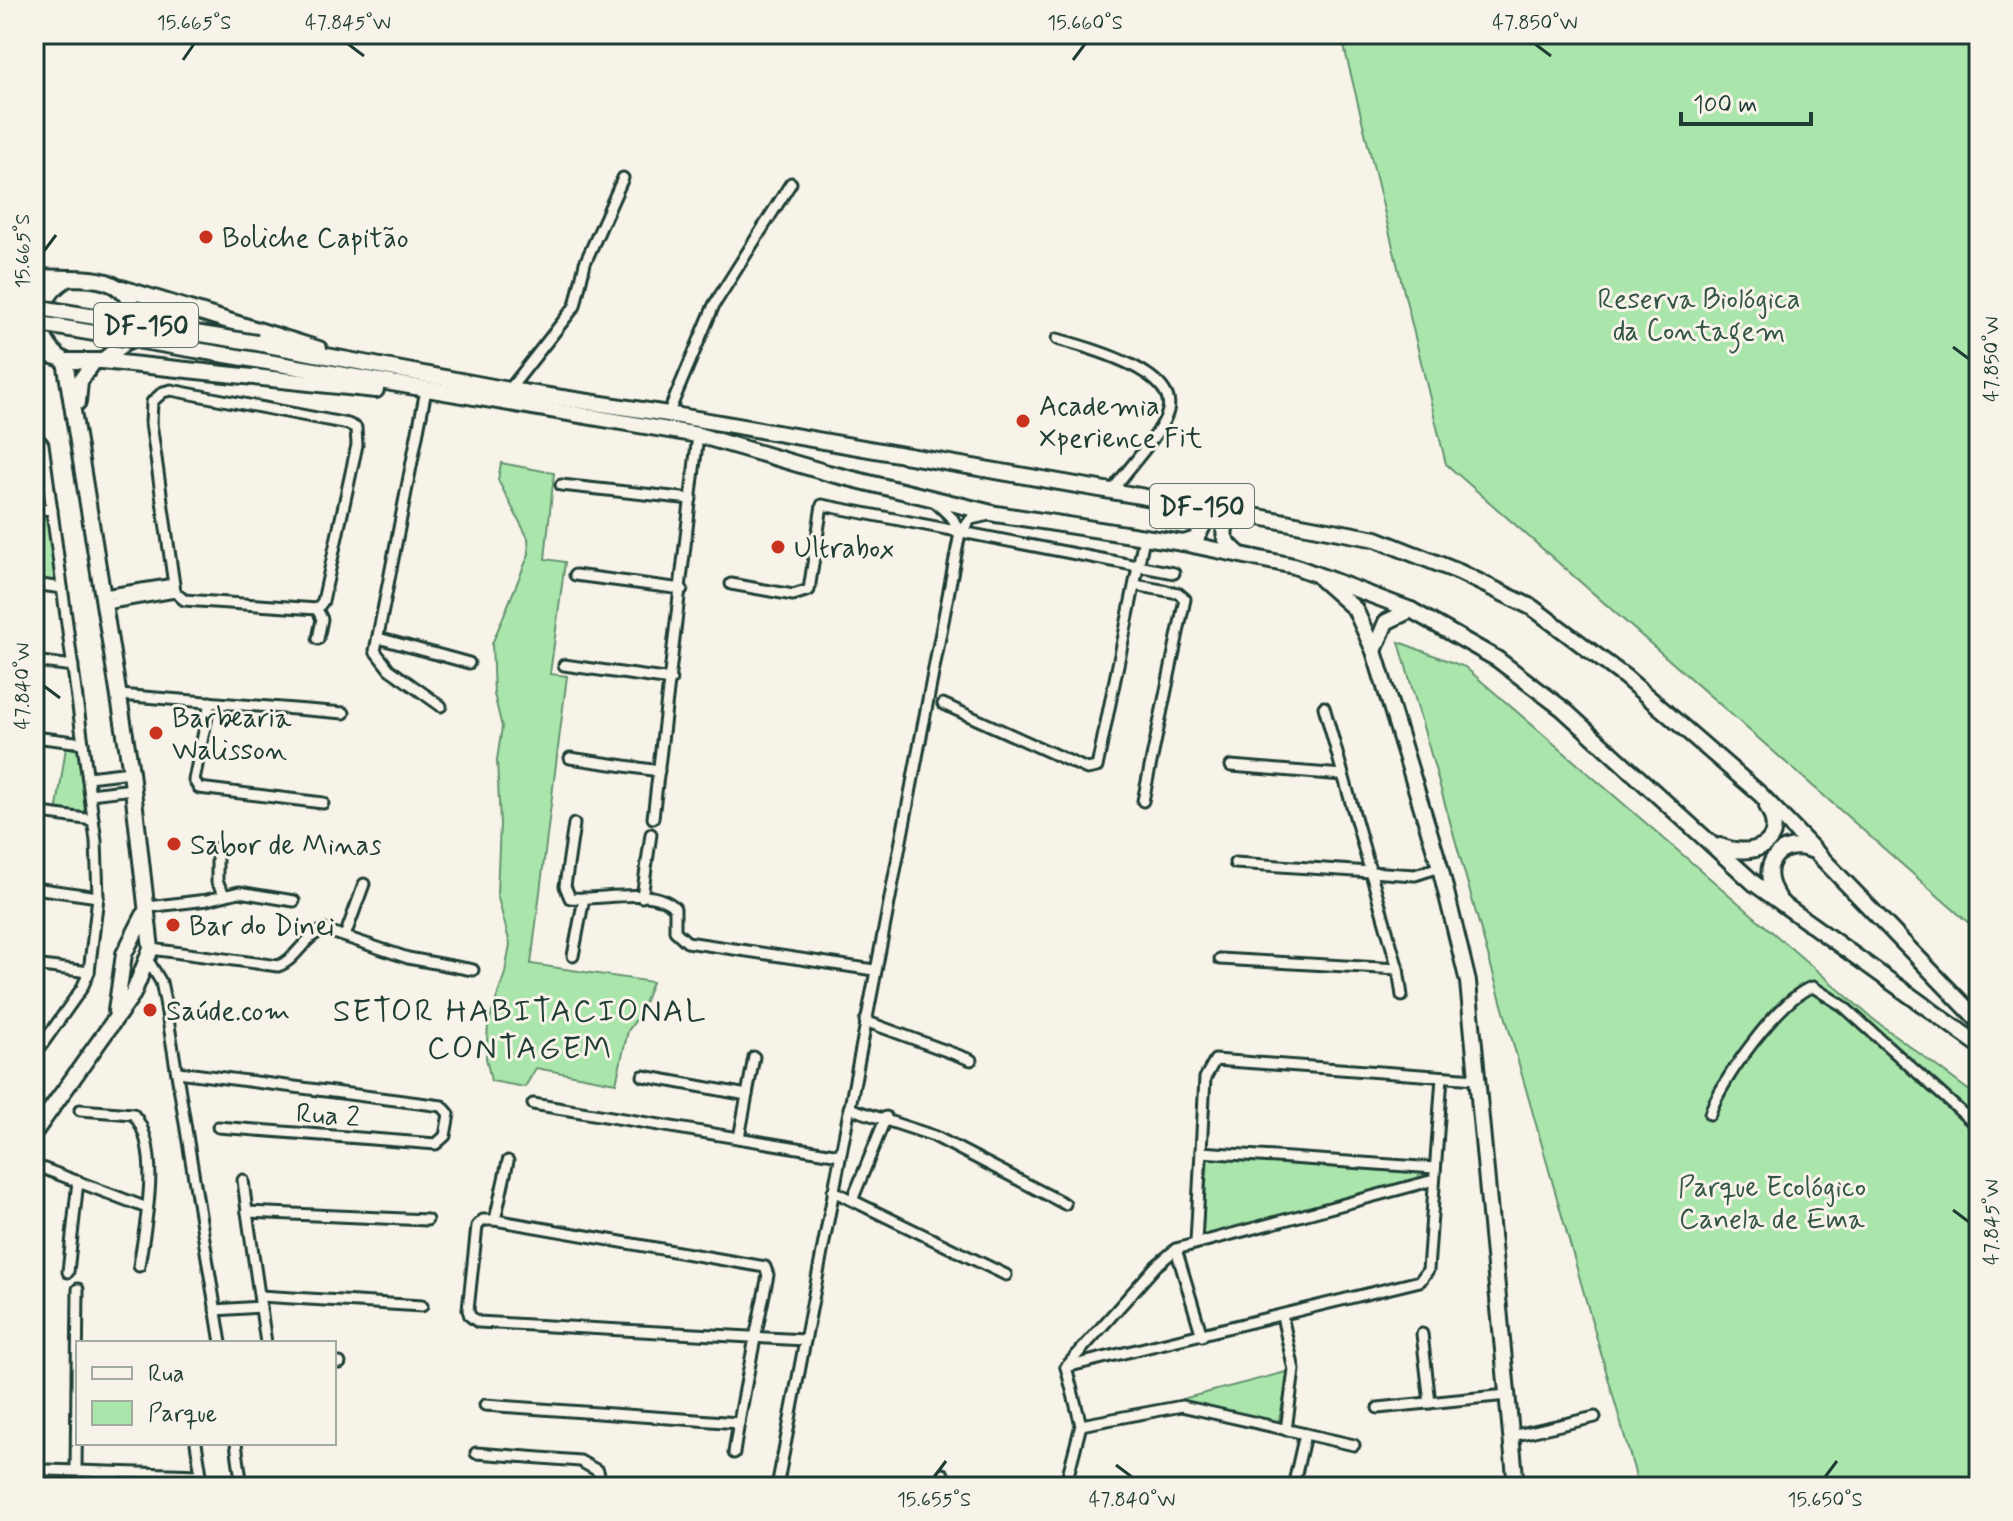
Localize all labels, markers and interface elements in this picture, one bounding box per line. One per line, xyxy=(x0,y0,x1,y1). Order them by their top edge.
text: 15.665°S xyxy=(157,10,231,37)
text: 47.845°W xyxy=(305,10,391,37)
text: 15.660°S xyxy=(1047,10,1123,37)
text: 47.850°W xyxy=(1492,10,1578,37)
scale bar xyxy=(1681,76,1811,126)
text: 100 m xyxy=(1693,90,1757,121)
text: 15.665°S xyxy=(10,214,37,288)
place label: Boliche Capitão xyxy=(222,221,409,258)
marker: Boliche Capitão xyxy=(197,228,215,246)
park label: Reserva Biológica da Contagem xyxy=(1597,282,1801,354)
road number: DF-150 xyxy=(94,303,198,347)
text: 47.850°W xyxy=(1979,316,2006,402)
place label: Academia Xperience Fit xyxy=(1039,389,1203,458)
marker: Academia Xperience Fit xyxy=(1014,412,1032,430)
road number: DF-150 xyxy=(1150,484,1254,528)
place label: Ultrabox xyxy=(794,531,894,568)
marker: Ultrabox xyxy=(769,538,787,556)
text: 47.840°W xyxy=(10,643,37,729)
place label: Barbearia Walisson xyxy=(172,701,292,770)
marker: Barbearia Walisson xyxy=(147,724,165,742)
place label: Sabor de Minas xyxy=(190,828,382,865)
marker: Sabor de Minas xyxy=(165,835,183,853)
place label: Bar do Dinei xyxy=(189,909,335,946)
marker: Bar do Dinei xyxy=(164,916,182,934)
district label: SETOR HABITACIONAL CONTAGEM xyxy=(333,991,707,1070)
place label: Saúde.com xyxy=(166,994,290,1031)
marker: Saúde.com xyxy=(141,1001,159,1019)
street label: Rua 2 xyxy=(295,1096,361,1137)
park label: Parque Ecológico Canela de Ema xyxy=(1678,1170,1866,1239)
text: 47.845°W xyxy=(1979,1179,2006,1265)
legend xyxy=(76,1341,336,1445)
text: Rua xyxy=(148,1359,185,1390)
text: Parque xyxy=(148,1399,217,1430)
text: 15.655°S xyxy=(897,1487,971,1514)
text: 47.840°W xyxy=(1089,1487,1175,1514)
text: 15.650°S xyxy=(1787,1487,1863,1514)

